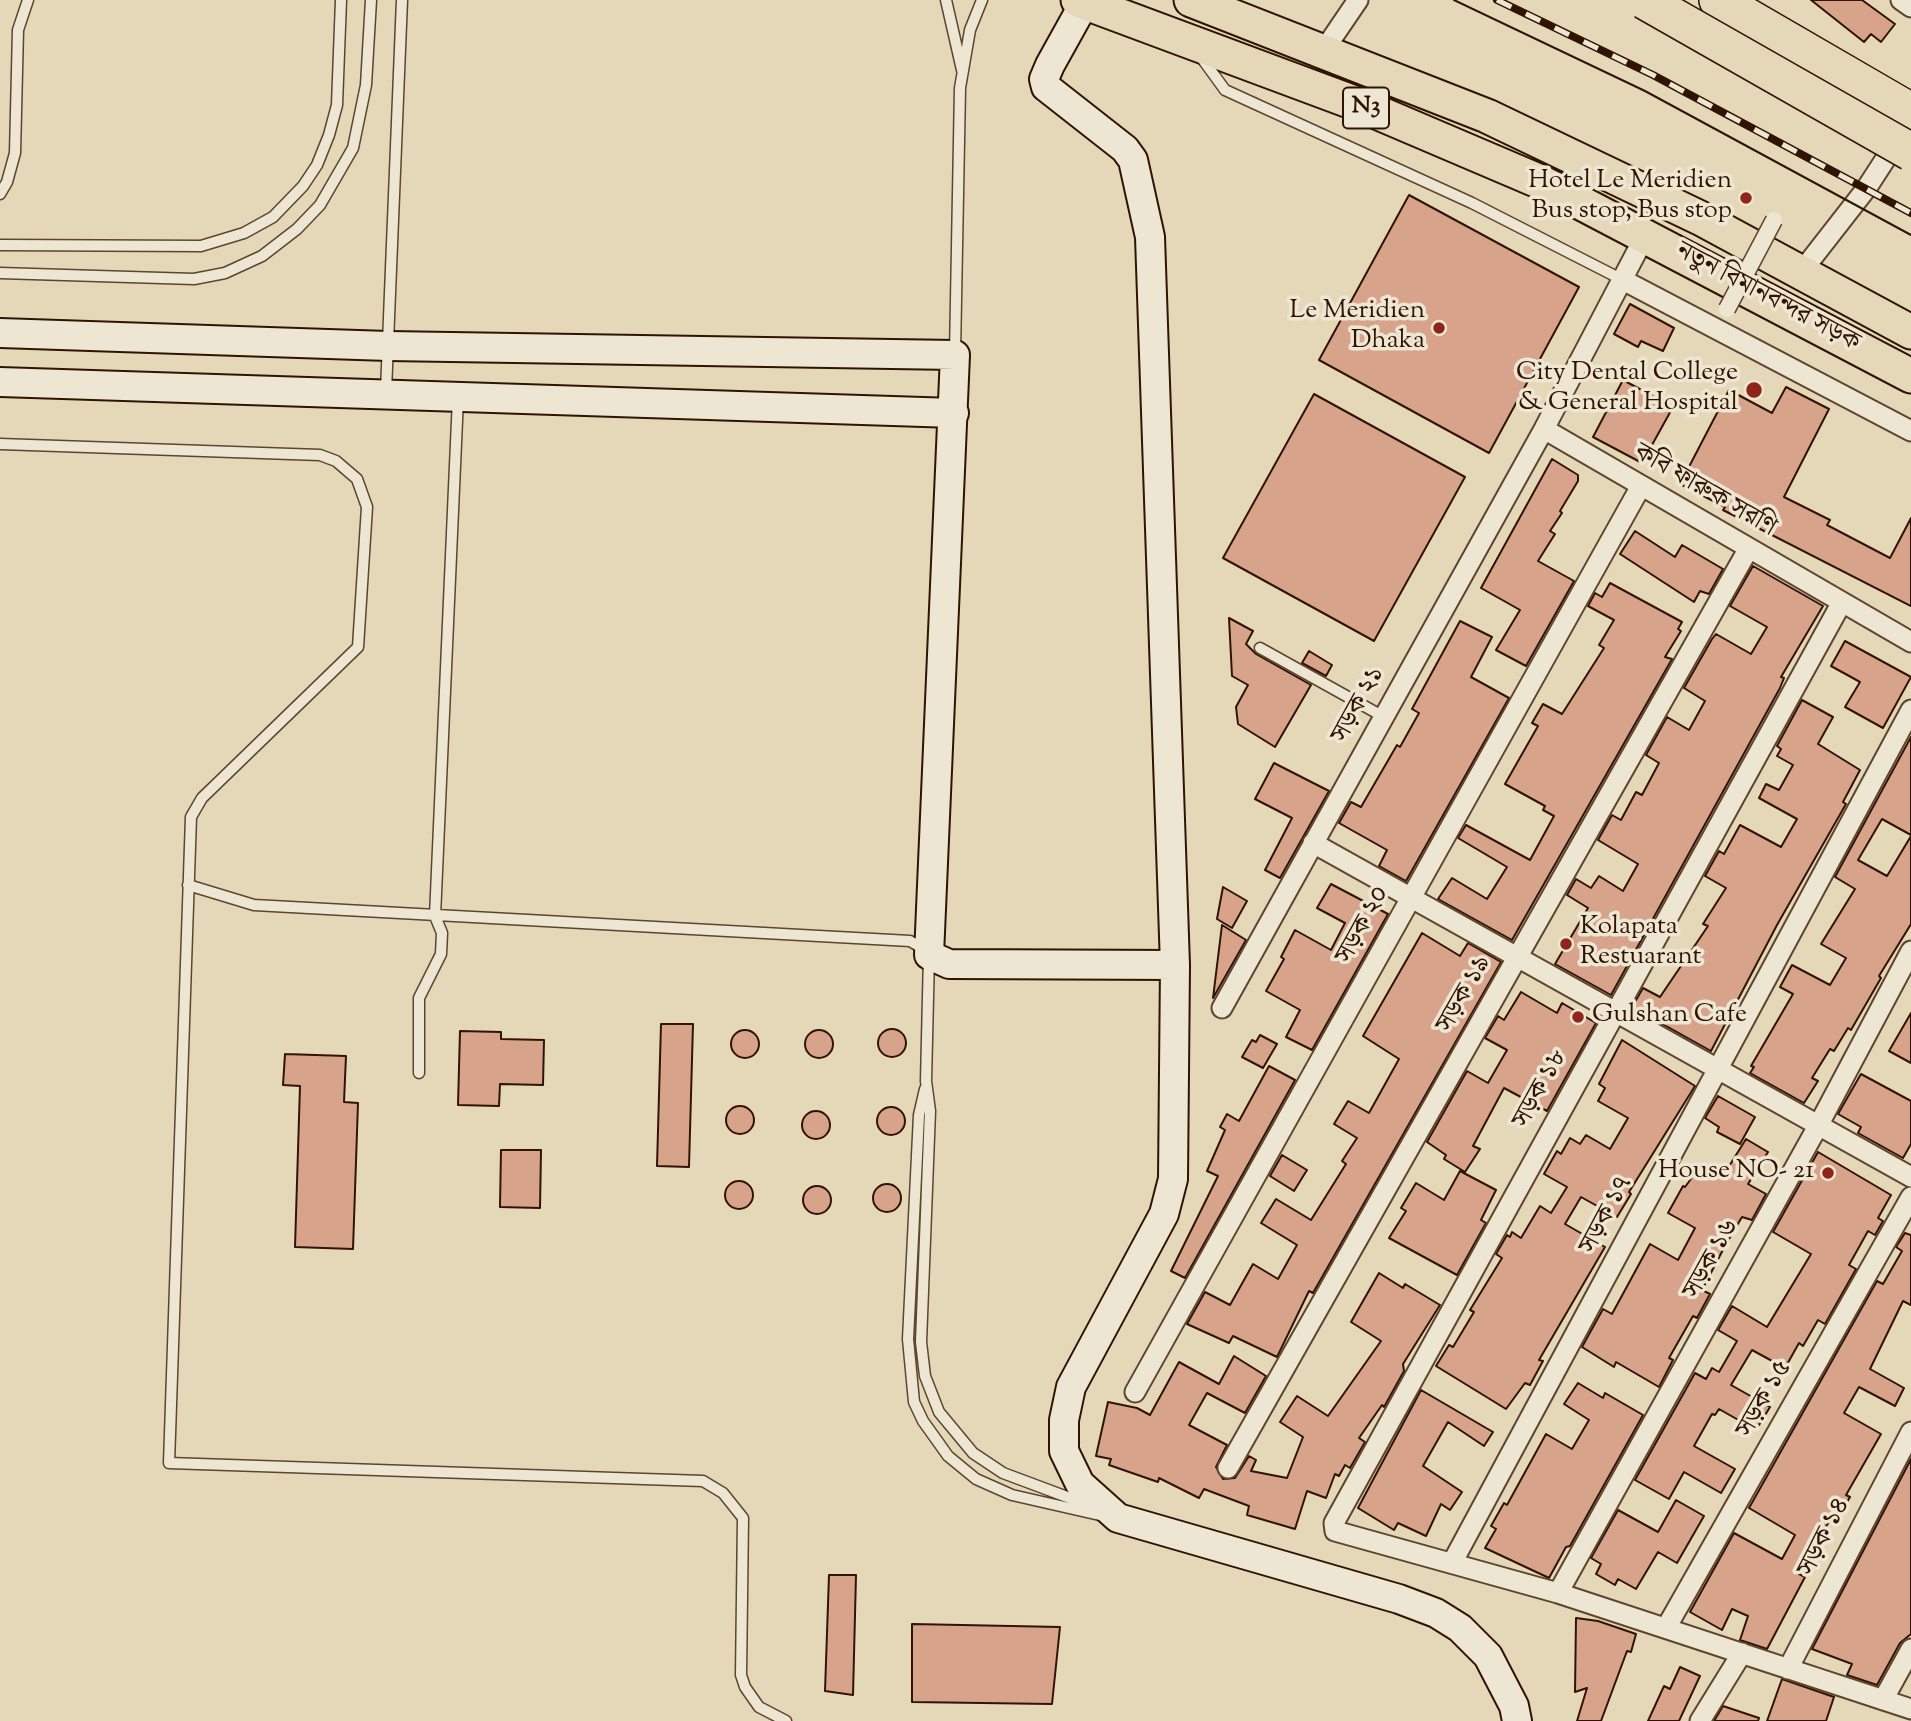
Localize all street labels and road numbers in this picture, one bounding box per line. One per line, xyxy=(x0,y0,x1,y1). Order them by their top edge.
road number: N3 xyxy=(1343,88,1389,128)
street label: নতুন বিমানবন্দর সড়ক xyxy=(1670,237,1864,361)
street label: কবি ফারুক সরণি xyxy=(1627,439,1781,545)
street label: সড়ক ২১ xyxy=(1326,662,1394,750)
street label: সড়ক ২০ xyxy=(1331,882,1399,970)
street label: সড়ক ১৯ xyxy=(1431,951,1501,1039)
street label: সড়ক ১৮ xyxy=(1508,1045,1576,1135)
street label: সড়ক ১৭ xyxy=(1575,1172,1641,1260)
street label: সড়ক ১৬ xyxy=(1678,1214,1748,1306)
street label: সড়ক ১৫ xyxy=(1731,1356,1801,1444)
street label: সড়ক ১৪ xyxy=(1793,1493,1859,1583)

